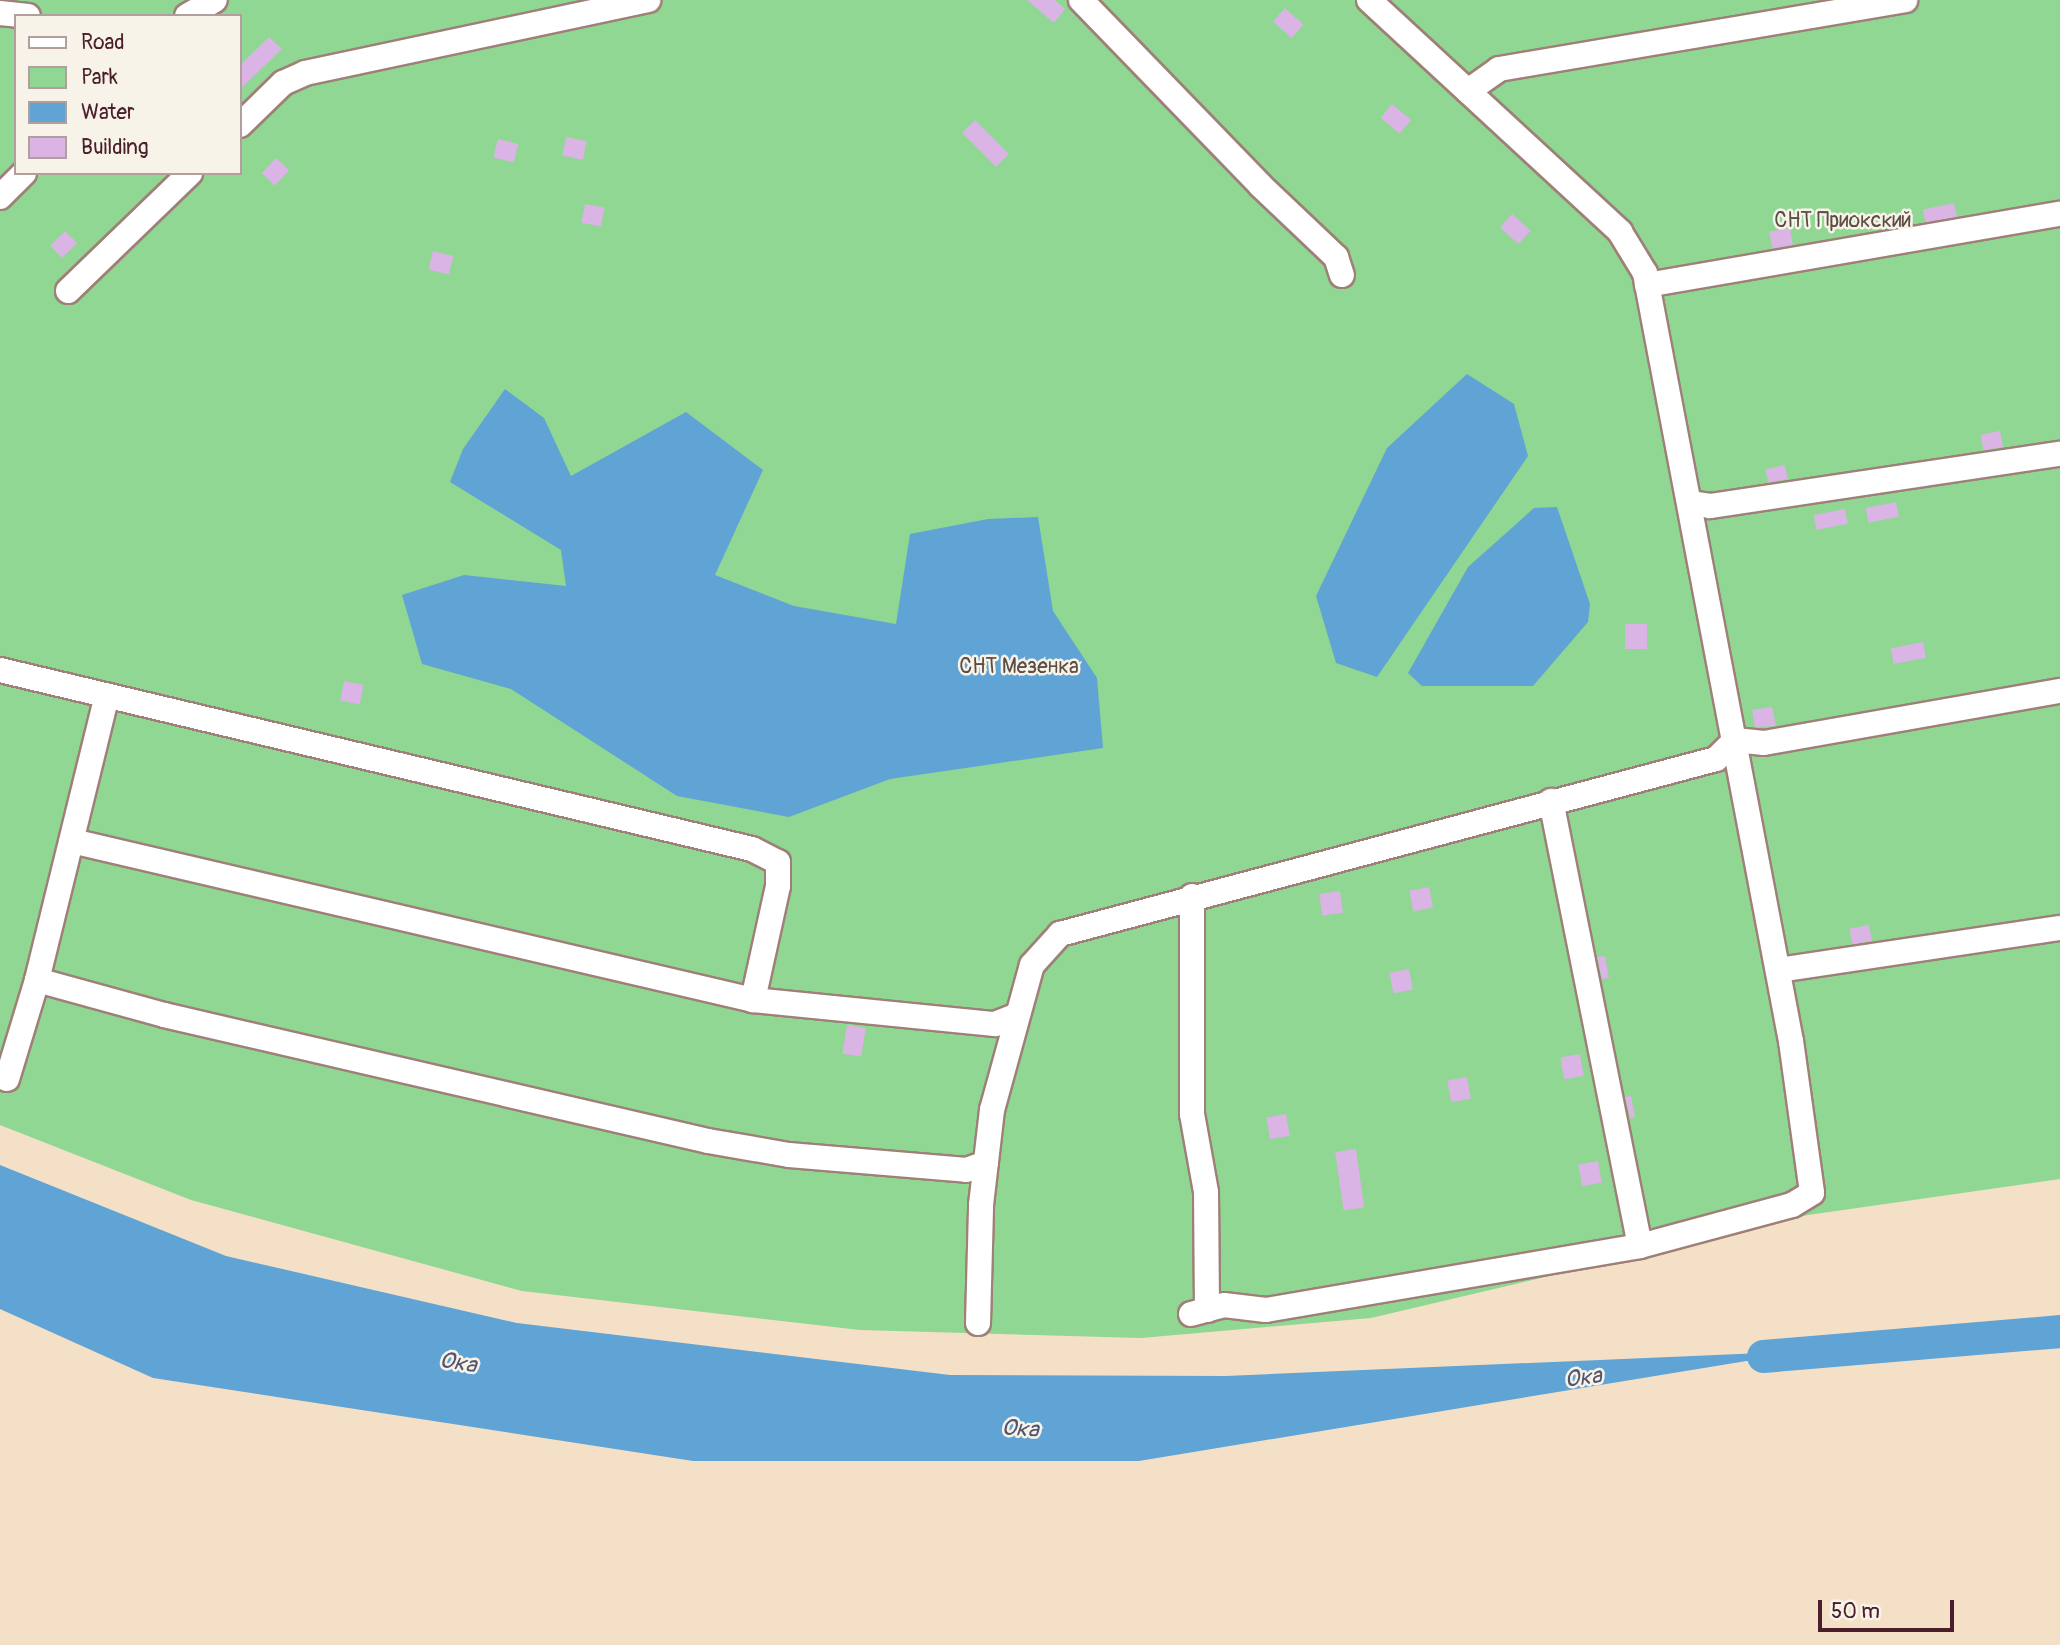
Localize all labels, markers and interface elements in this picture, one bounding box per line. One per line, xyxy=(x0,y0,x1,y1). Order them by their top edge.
legend xyxy=(14,14,242,175)
text: Road xyxy=(81,29,125,56)
text: Park xyxy=(81,64,118,91)
text: Water xyxy=(81,99,134,126)
text: Building xyxy=(81,134,148,161)
park label: СНТ Приокский xyxy=(1774,208,1912,234)
park label: СНТ Мезенка xyxy=(959,654,1079,680)
water label: Ока xyxy=(437,1346,479,1380)
water label: Ока xyxy=(1563,1362,1603,1394)
water label: Ока xyxy=(1000,1414,1040,1444)
scale bar xyxy=(1822,1586,1958,1630)
text: 50 m xyxy=(1831,1598,1880,1625)

